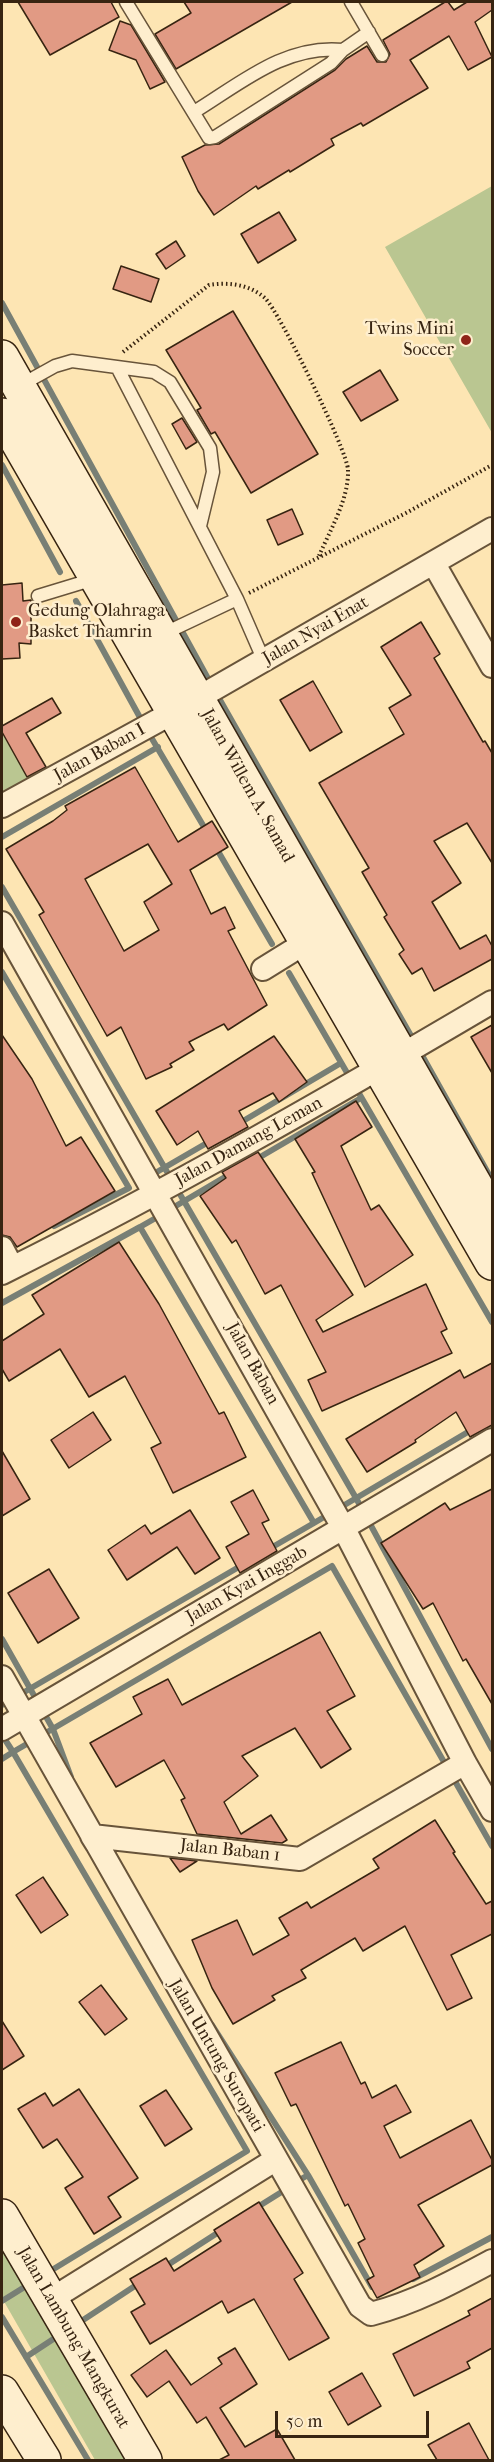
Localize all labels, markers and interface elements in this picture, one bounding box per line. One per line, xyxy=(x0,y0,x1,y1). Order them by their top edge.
place label: Twins Mini Soccer xyxy=(365,319,454,362)
marker: Twins Mini Soccer xyxy=(459,333,473,347)
street label: Jalan Nyai Enat xyxy=(259,592,373,670)
place label: Gedung Olahraga Basket Thamrin xyxy=(28,601,165,644)
marker: Gedung Olahraga Basket Thamrin xyxy=(9,615,23,629)
street label: Jalan Willem A. Samad xyxy=(196,705,298,867)
street label: Jalan Baban I xyxy=(50,719,150,787)
street label: Jalan Damang Leman xyxy=(172,1093,326,1191)
street label: Jalan Baban xyxy=(221,1319,283,1409)
street label: Jalan Kyai Inggab xyxy=(183,1542,311,1628)
street label: Jalan Baban 1 xyxy=(179,1835,281,1867)
street label: Jalan Untung Suropati xyxy=(163,1976,269,2136)
street label: Jalan Lambung Mangkurat xyxy=(12,2243,134,2433)
scale bar xyxy=(278,2399,432,2437)
text: 50 m xyxy=(286,2411,322,2432)

